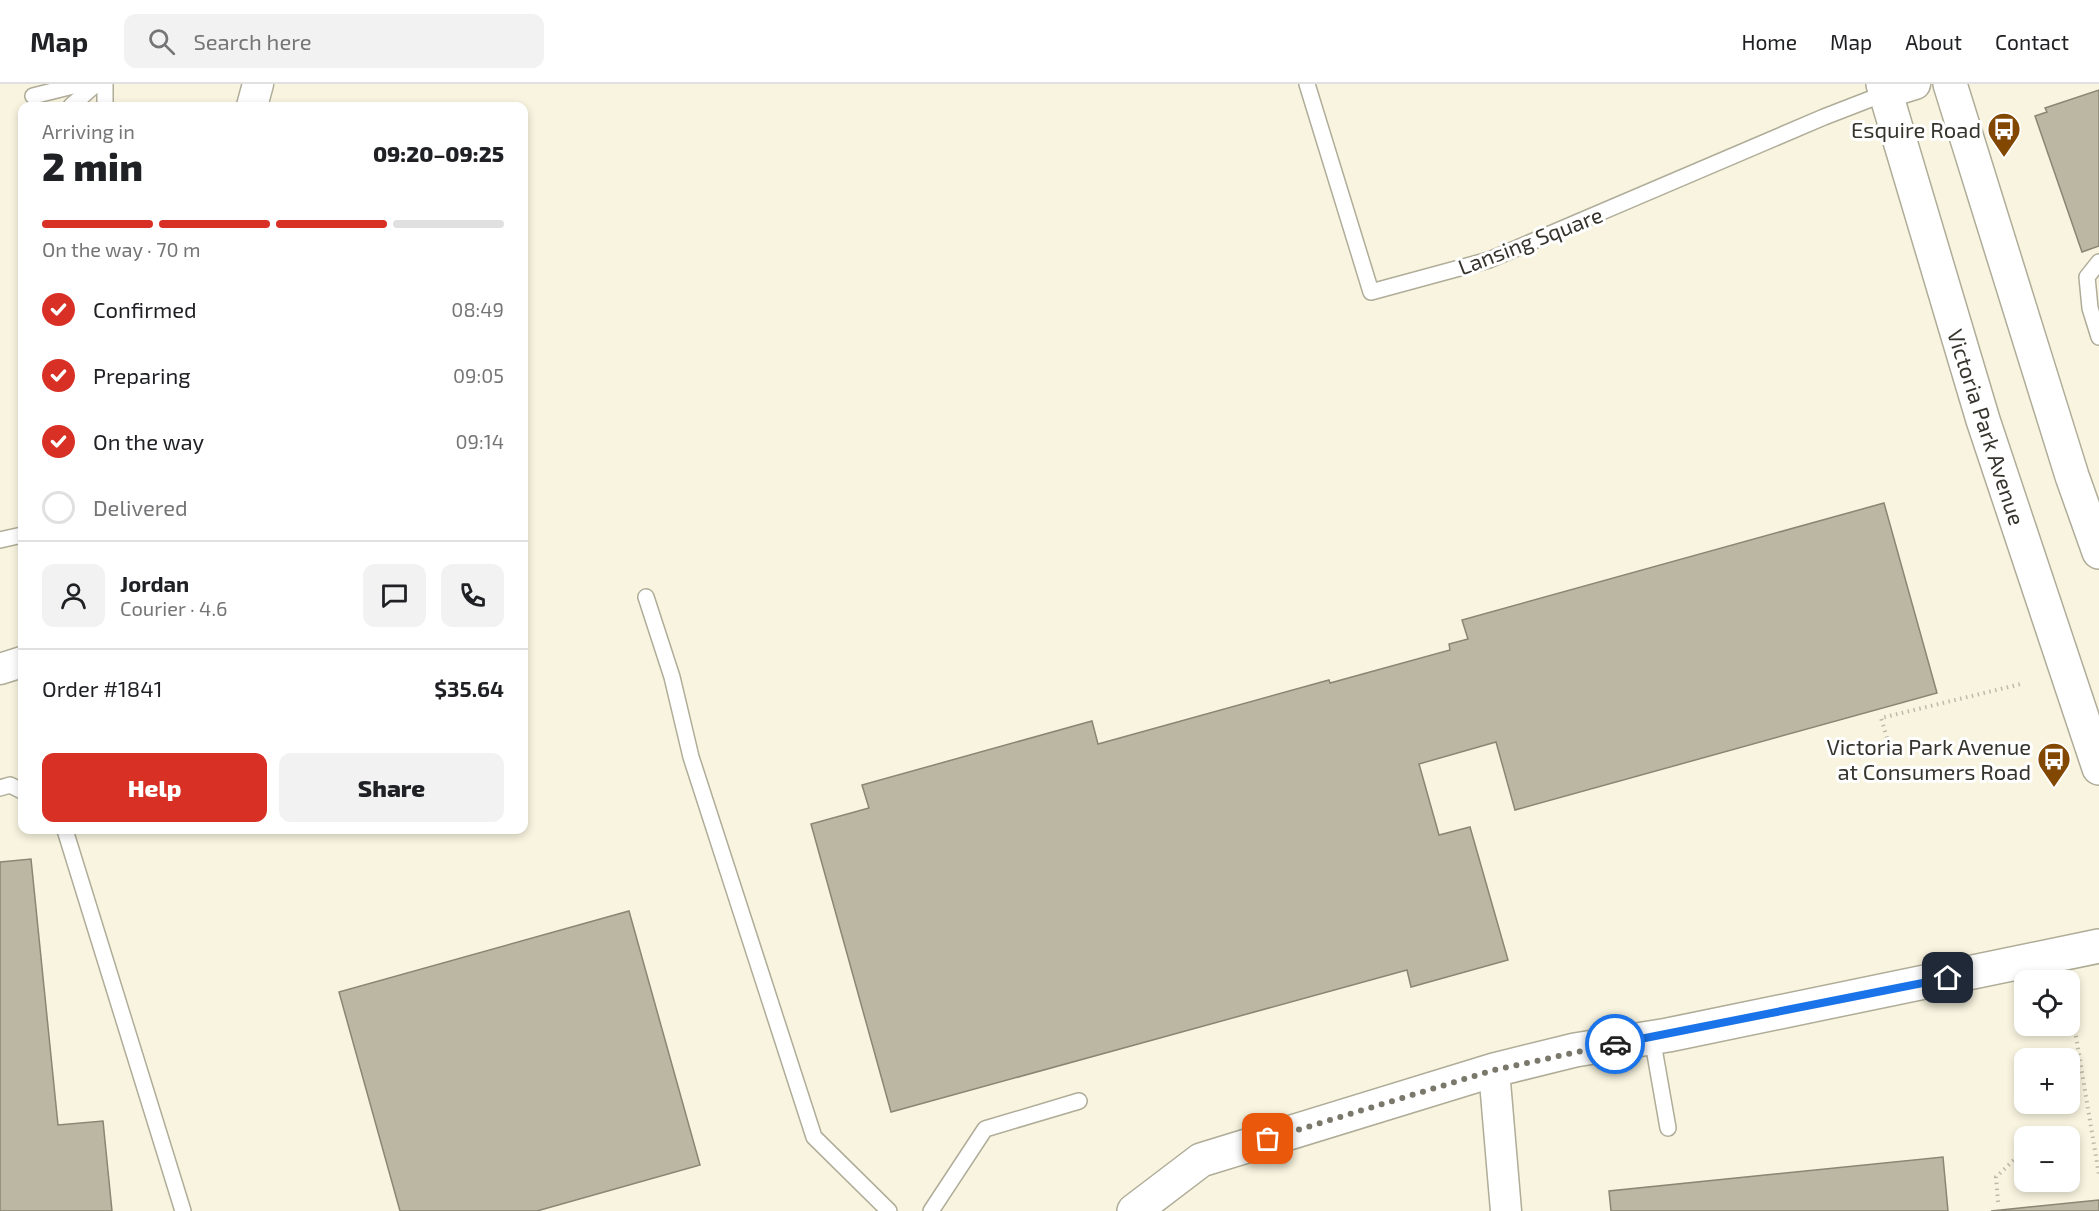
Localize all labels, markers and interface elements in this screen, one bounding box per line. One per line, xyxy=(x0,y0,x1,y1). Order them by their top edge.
search box xyxy=(124,14,544,68)
text: Map xyxy=(30,24,88,58)
icon: search xyxy=(145,25,178,58)
text: Search here xyxy=(193,28,312,54)
text: Home xyxy=(1741,29,1797,54)
text: Map xyxy=(1830,29,1872,54)
text: About xyxy=(1905,29,1962,54)
text: Contact xyxy=(1995,29,2069,54)
bus stop icon: Esquire Road xyxy=(1986,111,2022,158)
place label: Esquire Road xyxy=(1851,116,1981,142)
text: Arriving in xyxy=(42,119,135,143)
text: 09:20–09:25 xyxy=(373,140,504,166)
text: 2 min xyxy=(42,142,143,189)
street label: Lansing Square xyxy=(1454,201,1606,279)
text: On the way · 70 m xyxy=(42,237,201,261)
icon: check xyxy=(42,293,75,326)
text: Confirmed xyxy=(93,296,197,322)
text: 08:49 xyxy=(451,297,504,321)
street label: Victoria Park Avenue xyxy=(1943,326,2031,528)
icon: check xyxy=(42,359,75,392)
text: Preparing xyxy=(93,362,191,388)
text: 09:05 xyxy=(453,363,504,387)
icon: check xyxy=(42,425,75,458)
text: On the way xyxy=(93,428,204,454)
text: 09:14 xyxy=(456,429,504,453)
text: Delivered xyxy=(93,494,188,520)
button: person xyxy=(42,564,105,627)
button: chat xyxy=(363,564,426,627)
button: phone xyxy=(441,564,504,627)
text: Jordan xyxy=(120,570,189,596)
text: Courier · 4.6 xyxy=(120,596,227,620)
text: Order #1841 xyxy=(42,675,162,701)
text: $35.64 xyxy=(434,675,504,701)
place label: Victoria Park Avenue at Consumers Road xyxy=(1826,733,2031,784)
bus stop icon: Victoria Park Avenue at Consumers Road xyxy=(2036,741,2072,788)
button: Help xyxy=(42,753,267,822)
button: Share xyxy=(279,753,504,822)
pin xyxy=(1922,952,1973,1003)
icon: home xyxy=(1931,961,1964,994)
map controls xyxy=(2014,970,2080,1192)
button: locate xyxy=(2014,970,2080,1036)
courier xyxy=(1585,1014,1645,1074)
icon: car xyxy=(1599,1028,1632,1061)
button: + xyxy=(2014,1048,2080,1114)
pin xyxy=(1242,1113,1293,1164)
icon: bag xyxy=(1251,1122,1284,1155)
button: − xyxy=(2014,1126,2080,1192)

